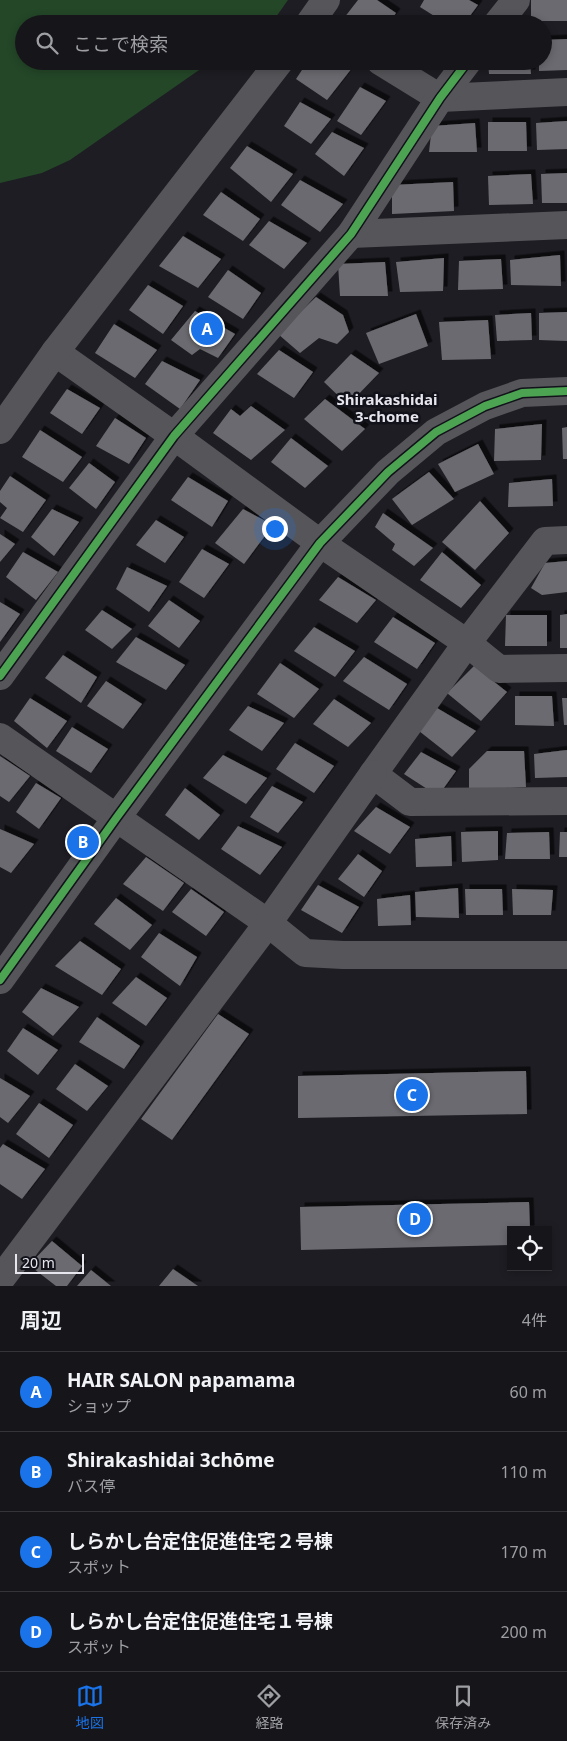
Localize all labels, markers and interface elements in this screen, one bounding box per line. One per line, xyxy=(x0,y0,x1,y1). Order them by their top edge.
search box xyxy=(15,15,552,70)
icon: search xyxy=(33,29,61,57)
text: ここで検索 xyxy=(73,31,168,57)
pin: A xyxy=(191,310,223,348)
district label: Shirakashidai 3-chome xyxy=(337,389,437,426)
your location xyxy=(262,516,288,542)
pin: B xyxy=(67,823,99,861)
pin: C xyxy=(396,1076,428,1114)
pin: D xyxy=(399,1200,431,1238)
map controls xyxy=(507,1226,552,1271)
button: locate xyxy=(507,1226,552,1271)
scale bar xyxy=(15,1251,84,1274)
text: 20 m xyxy=(22,1253,55,1272)
text: 周辺 xyxy=(20,1306,62,1334)
text: 4件 xyxy=(522,1309,547,1331)
text: HAIR SALON papamama xyxy=(67,1367,295,1393)
text: A xyxy=(30,1381,42,1403)
text: 60 m xyxy=(510,1381,547,1403)
text: ショップ xyxy=(67,1395,131,1417)
text: Shirakashidai 3chōme xyxy=(67,1447,275,1473)
text: B xyxy=(31,1461,41,1483)
text: 110 m xyxy=(500,1461,547,1483)
text: バス停 xyxy=(67,1475,115,1497)
text: しらかし台定住促進住宅２号棟 xyxy=(67,1528,333,1554)
text: C xyxy=(31,1541,41,1563)
text: 170 m xyxy=(500,1541,547,1563)
text: スポット xyxy=(67,1556,131,1578)
text: しらかし台定住促進住宅１号棟 xyxy=(67,1608,333,1634)
text: D xyxy=(30,1621,42,1643)
text: 200 m xyxy=(500,1621,547,1643)
text: スポット xyxy=(67,1636,131,1658)
tab: 地図 xyxy=(76,1682,104,1732)
tab: 経路 xyxy=(255,1682,283,1732)
tab: 保存済み xyxy=(435,1682,491,1732)

